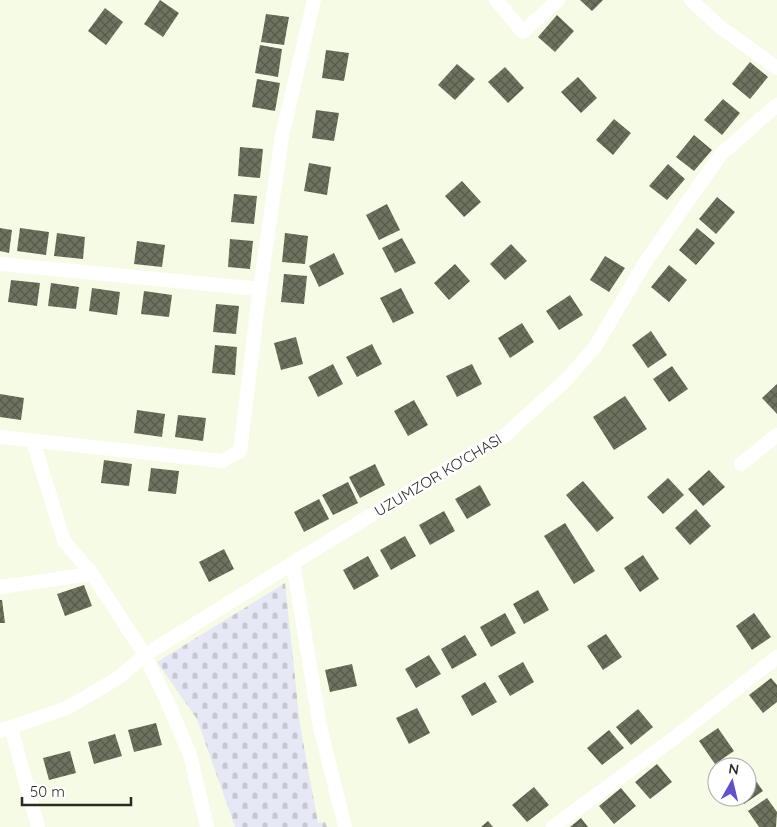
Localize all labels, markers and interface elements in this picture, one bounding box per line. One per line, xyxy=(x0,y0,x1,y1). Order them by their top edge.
street label: UZUMZOR KO'CHASI xyxy=(371,429,505,521)
north arrow xyxy=(707,757,757,807)
text: N xyxy=(727,759,740,779)
scale bar xyxy=(22,774,131,806)
text: 50 m xyxy=(30,782,65,801)

